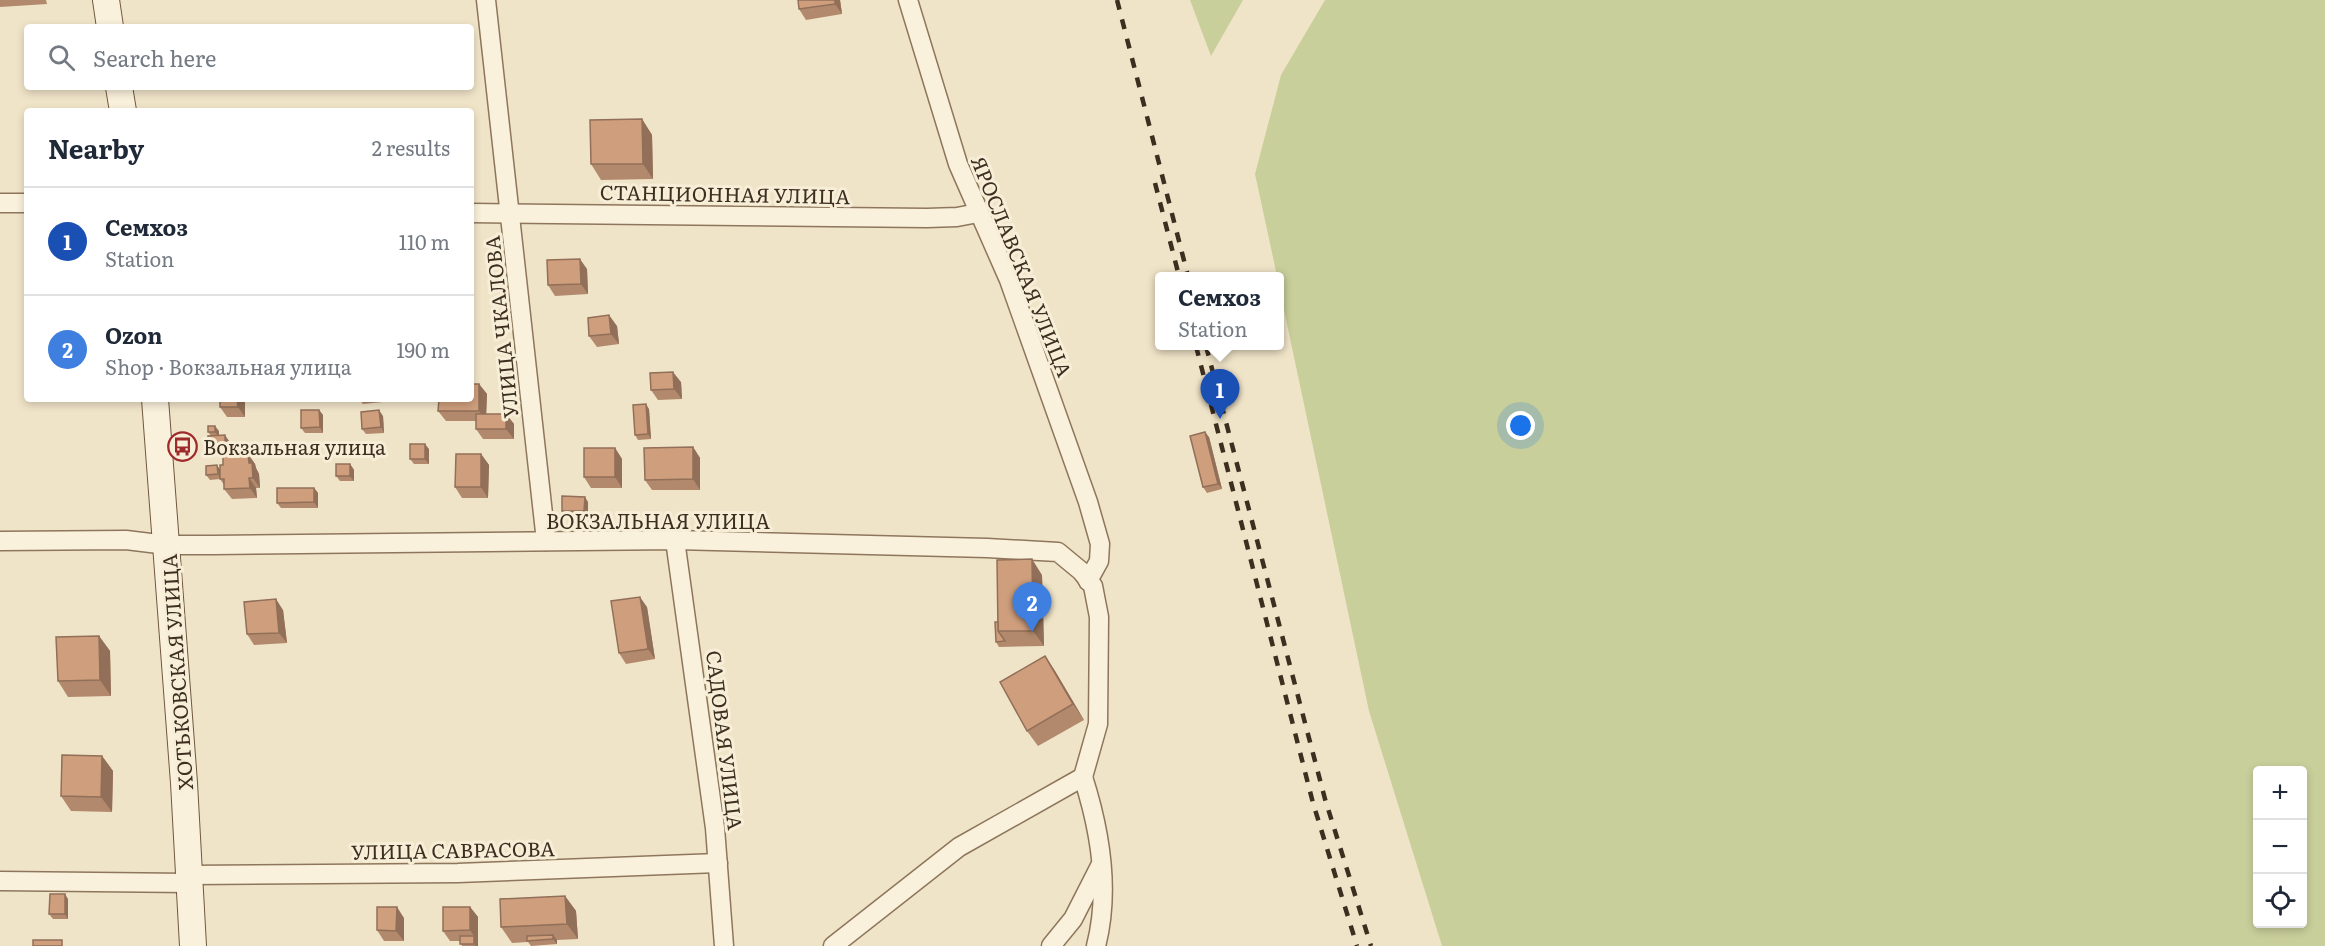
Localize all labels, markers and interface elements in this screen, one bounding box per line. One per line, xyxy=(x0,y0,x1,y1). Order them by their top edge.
search box xyxy=(24,24,474,90)
icon: search xyxy=(45,41,78,74)
text: Search here xyxy=(93,41,216,74)
text: Nearby xyxy=(48,128,144,167)
text: 2 results xyxy=(372,132,450,162)
street label: ЯРОСЛАВСКАЯ УЛИЦА xyxy=(965,151,1081,381)
street label: СТАНЦИОННАЯ УЛИЦА xyxy=(600,176,851,210)
text: Семхоз xyxy=(105,210,188,243)
text: 1 xyxy=(63,226,72,256)
text: 110 m xyxy=(399,226,450,256)
street label: УЛИЦА ЧКАЛОВА xyxy=(475,234,524,420)
text: Station xyxy=(105,243,174,273)
popup xyxy=(1155,272,1284,350)
text: Семхоз xyxy=(1178,280,1261,313)
text: Station xyxy=(1178,313,1247,343)
text: Ozon xyxy=(105,318,162,351)
text: 2 xyxy=(62,334,73,364)
text: 190 m xyxy=(396,334,450,364)
text: Shop · Вокзальная улица xyxy=(105,351,351,381)
pin: 1 xyxy=(1200,370,1240,419)
your location xyxy=(1506,411,1535,440)
bus stop icon: Вокзальная улица xyxy=(166,430,198,462)
place label: Вокзальная улица xyxy=(203,431,386,461)
street label: ВОКЗАЛЬНАЯ УЛИЦА xyxy=(546,505,770,535)
street label: ХОТЬКОВСКАЯ УЛИЦА xyxy=(153,553,199,791)
pin: 2 xyxy=(1012,582,1052,632)
street label: САДОВАЯ УЛИЦА xyxy=(700,648,752,832)
map controls xyxy=(2253,766,2307,928)
button: + xyxy=(2253,766,2307,820)
button: − xyxy=(2253,820,2307,874)
street label: УЛИЦА САВРАСОВА xyxy=(351,832,555,866)
button: locate xyxy=(2253,874,2307,928)

